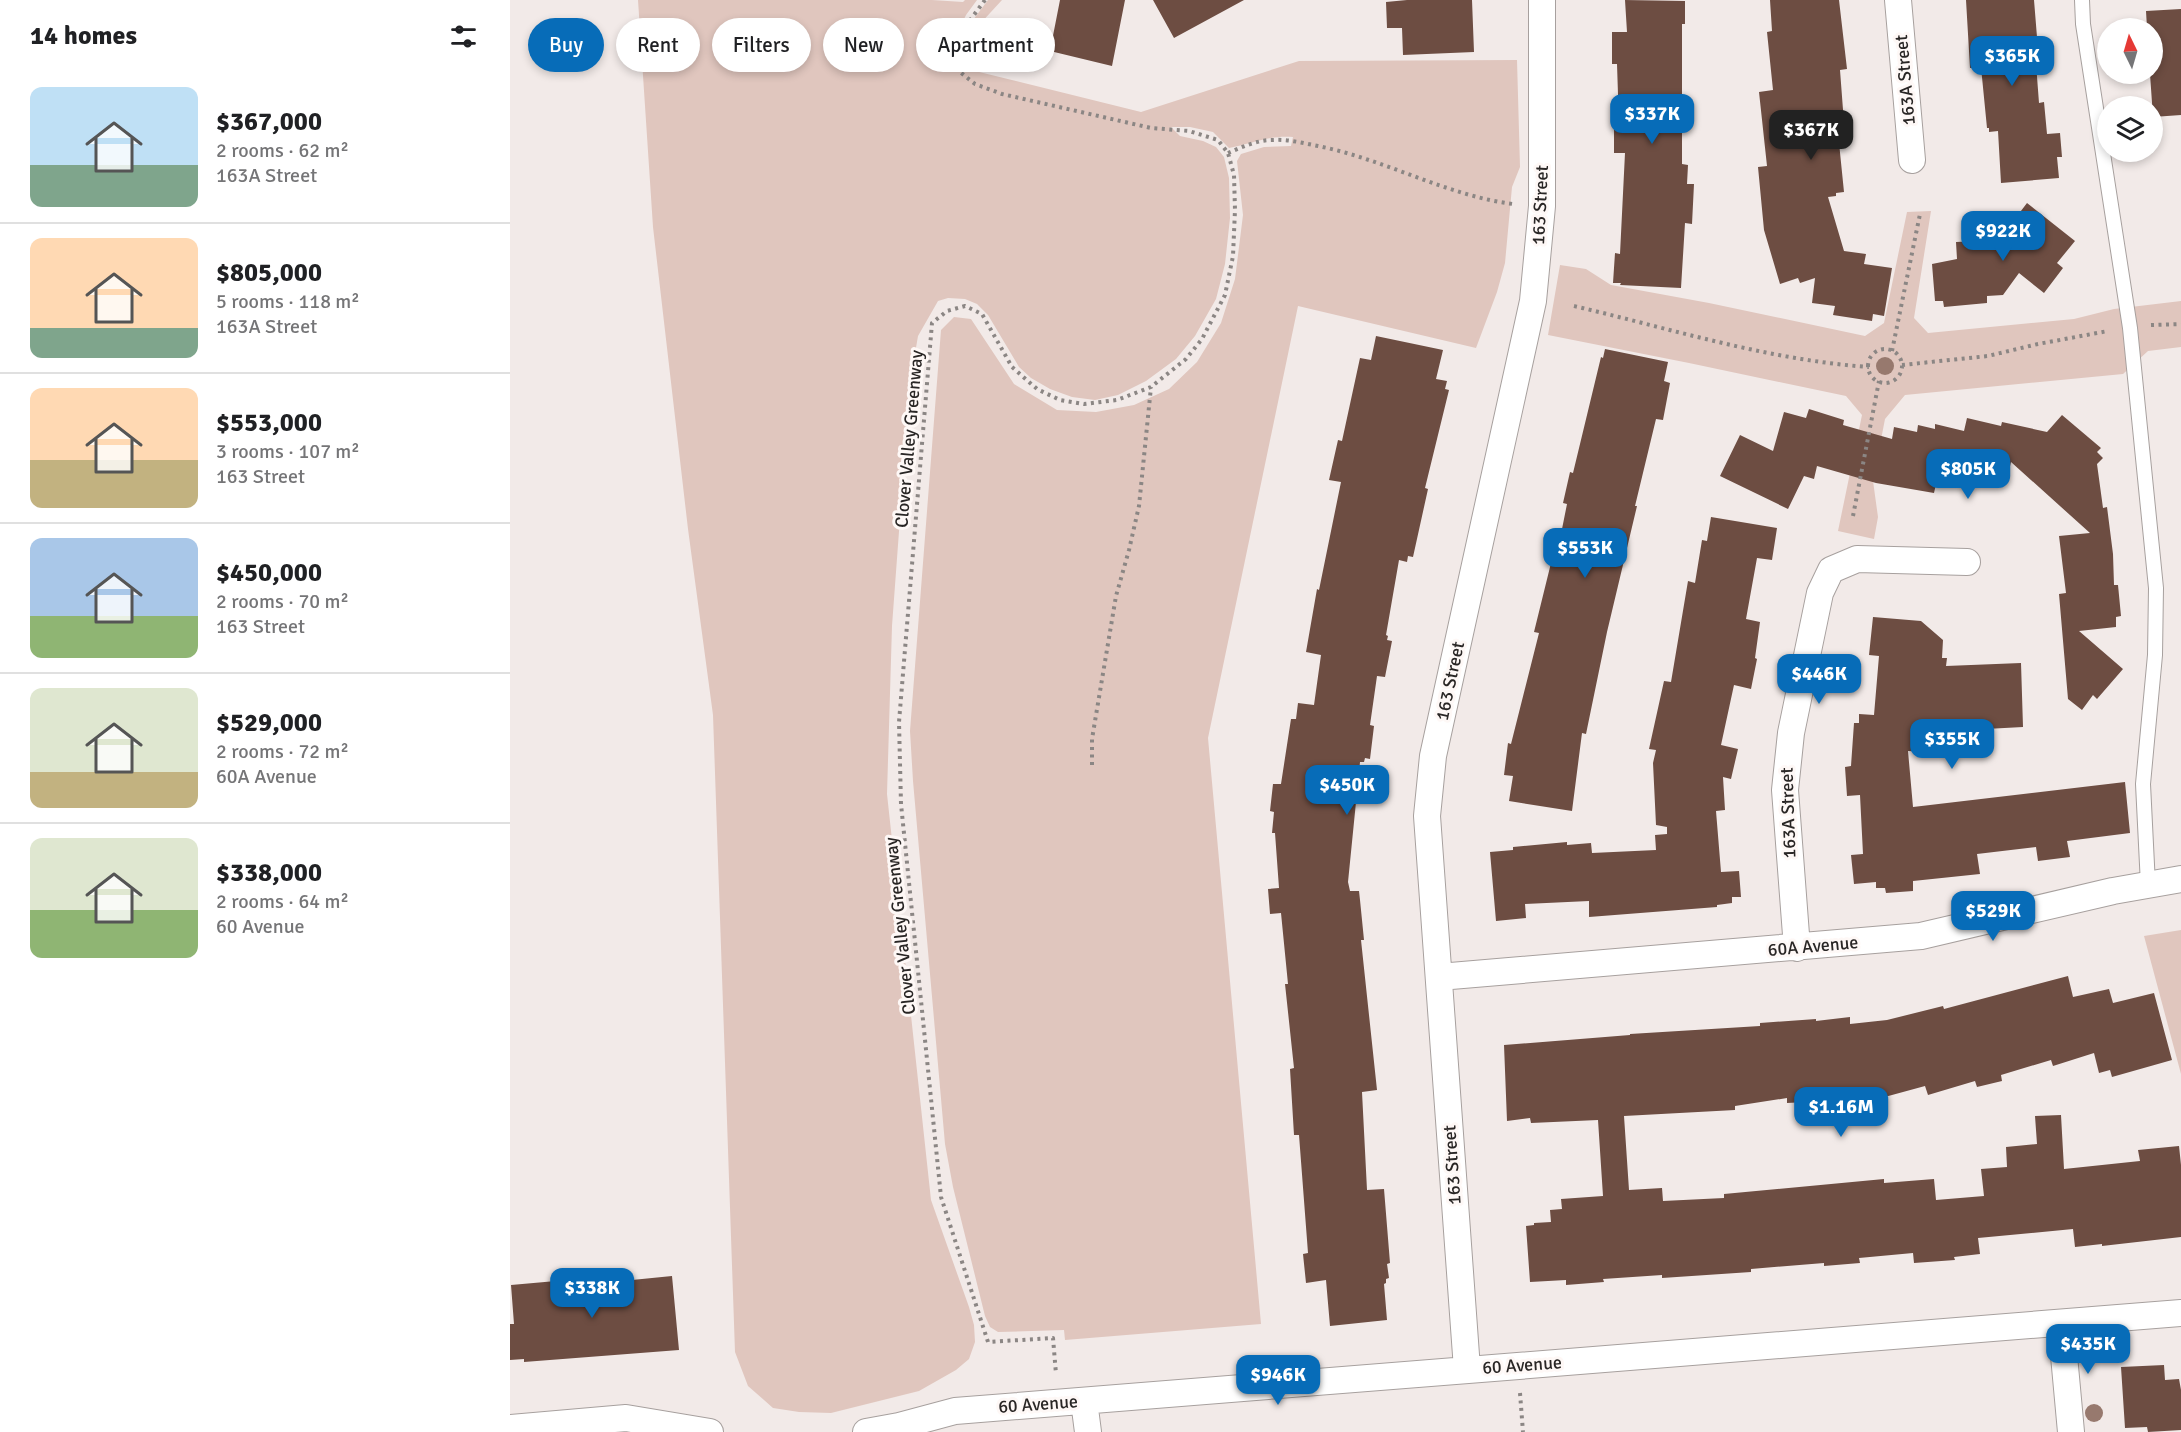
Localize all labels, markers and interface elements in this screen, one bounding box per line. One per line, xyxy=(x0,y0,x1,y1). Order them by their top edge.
chip: Buy xyxy=(528,18,604,72)
chip: Rent xyxy=(616,18,700,72)
chip: Filters xyxy=(712,18,811,72)
chip: New xyxy=(823,18,904,72)
chip: Apartment xyxy=(916,18,1055,72)
north arrow xyxy=(2097,18,2163,84)
map controls xyxy=(2097,18,2163,162)
text: 14 homes xyxy=(30,20,137,52)
icon: filters xyxy=(447,20,480,53)
street label: 163A Street xyxy=(1890,34,1920,126)
pin: $365K xyxy=(1970,36,2054,87)
text: $365K xyxy=(1984,43,2040,68)
pin: $337K xyxy=(1610,94,1694,145)
button: layers xyxy=(2097,96,2163,162)
text: $337K xyxy=(1624,101,1680,126)
text: $367,000 xyxy=(216,106,322,138)
pin: $367K xyxy=(1769,110,1853,161)
icon: home xyxy=(78,111,150,183)
text: $367K xyxy=(1783,117,1839,142)
text: 2 rooms · 62 m² xyxy=(216,138,349,163)
text: 163A Street xyxy=(216,163,317,188)
street label: 163 Street xyxy=(1527,164,1553,246)
pin: $922K xyxy=(1961,211,2045,262)
text: $922K xyxy=(1975,218,2031,243)
text: $805,000 xyxy=(216,257,322,289)
icon: home xyxy=(78,262,150,334)
text: 5 rooms · 118 m² xyxy=(216,289,360,314)
text: 163A Street xyxy=(216,314,317,339)
street label: Clover Valley Greenway xyxy=(890,349,928,529)
text: $553,000 xyxy=(216,407,322,439)
icon: home xyxy=(78,412,150,484)
text: 3 rooms · 107 m² xyxy=(216,439,360,464)
pin: $805K xyxy=(1926,449,2010,500)
text: $805K xyxy=(1940,456,1996,481)
text: 163 Street xyxy=(216,464,305,489)
pin: $553K xyxy=(1543,528,1627,579)
text: $553K xyxy=(1557,535,1613,560)
text: $450,000 xyxy=(216,557,322,589)
icon: home xyxy=(78,562,150,634)
text: 2 rooms · 70 m² xyxy=(216,589,349,614)
text: 163 Street xyxy=(216,614,305,639)
street label: 163 Street xyxy=(1431,640,1469,722)
pin: $446K xyxy=(1777,654,1861,705)
text: $446K xyxy=(1791,661,1847,686)
text: $529,000 xyxy=(216,707,322,739)
icon: home xyxy=(78,712,150,784)
pin: $355K xyxy=(1910,719,1994,770)
text: $355K xyxy=(1924,726,1980,751)
text: 2 rooms · 72 m² xyxy=(216,739,349,764)
text: 60A Avenue xyxy=(216,764,317,789)
pin: $450K xyxy=(1305,765,1389,816)
street label: 163A Street xyxy=(1775,767,1801,859)
text: $450K xyxy=(1319,772,1375,797)
street label: Clover Valley Greenway xyxy=(880,836,920,1016)
text: $338,000 xyxy=(216,857,322,889)
icon: home xyxy=(78,862,150,934)
text: 2 rooms · 64 m² xyxy=(216,889,349,914)
pin: $529K xyxy=(1951,891,2035,942)
text: $529K xyxy=(1965,898,2021,923)
text: 60 Avenue xyxy=(216,914,305,939)
street label: 60A Avenue xyxy=(1767,931,1859,961)
pin: $1.16M xyxy=(1792,1087,1890,1138)
text: $1.16M xyxy=(1808,1094,1874,1119)
street label: 163 Street xyxy=(1438,1124,1466,1206)
pin: $338K xyxy=(550,1268,634,1319)
text: $338K xyxy=(564,1275,620,1300)
pin: $435K xyxy=(2046,1324,2130,1375)
text: $435K xyxy=(2060,1331,2116,1356)
street label: 60 Avenue xyxy=(1481,1351,1563,1379)
pin: $946K xyxy=(1236,1355,1320,1406)
text: $946K xyxy=(1250,1362,1306,1387)
street label: 60 Avenue xyxy=(997,1390,1079,1418)

